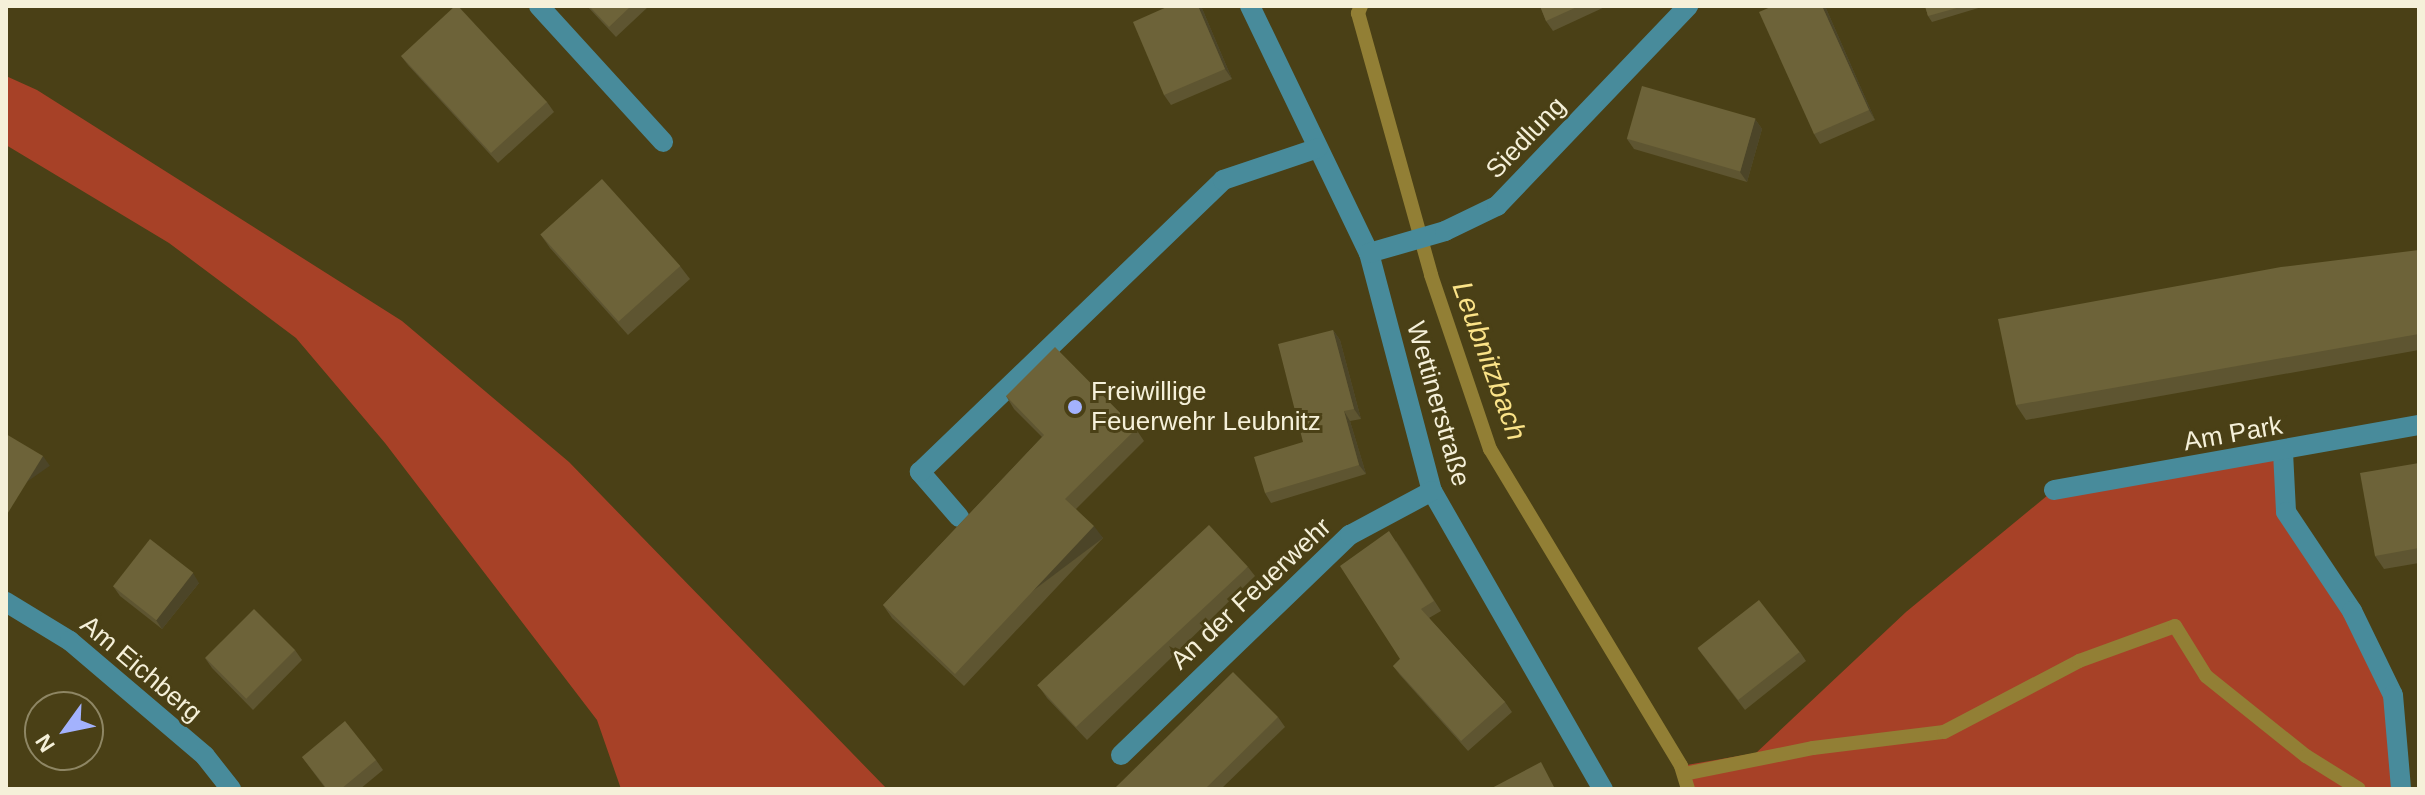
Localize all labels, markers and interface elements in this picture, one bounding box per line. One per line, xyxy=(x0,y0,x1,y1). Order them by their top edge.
street label: Siedlung xyxy=(1480,91,1572,185)
water label: Leubnitzbach xyxy=(1445,277,1533,445)
street label: Wettinerstraße xyxy=(1400,318,1476,490)
place label: Freiwillige Feuerwehr Leubnitz xyxy=(1091,376,1321,438)
marker: Freiwillige Feuerwehr Leubnitz xyxy=(1066,398,1084,416)
street label: Am Park xyxy=(2181,410,2285,458)
street label: An der Feuerwehr xyxy=(1164,512,1338,676)
street label: Am Eichberg xyxy=(74,609,208,729)
north arrow xyxy=(24,691,104,771)
text: N xyxy=(30,730,60,757)

